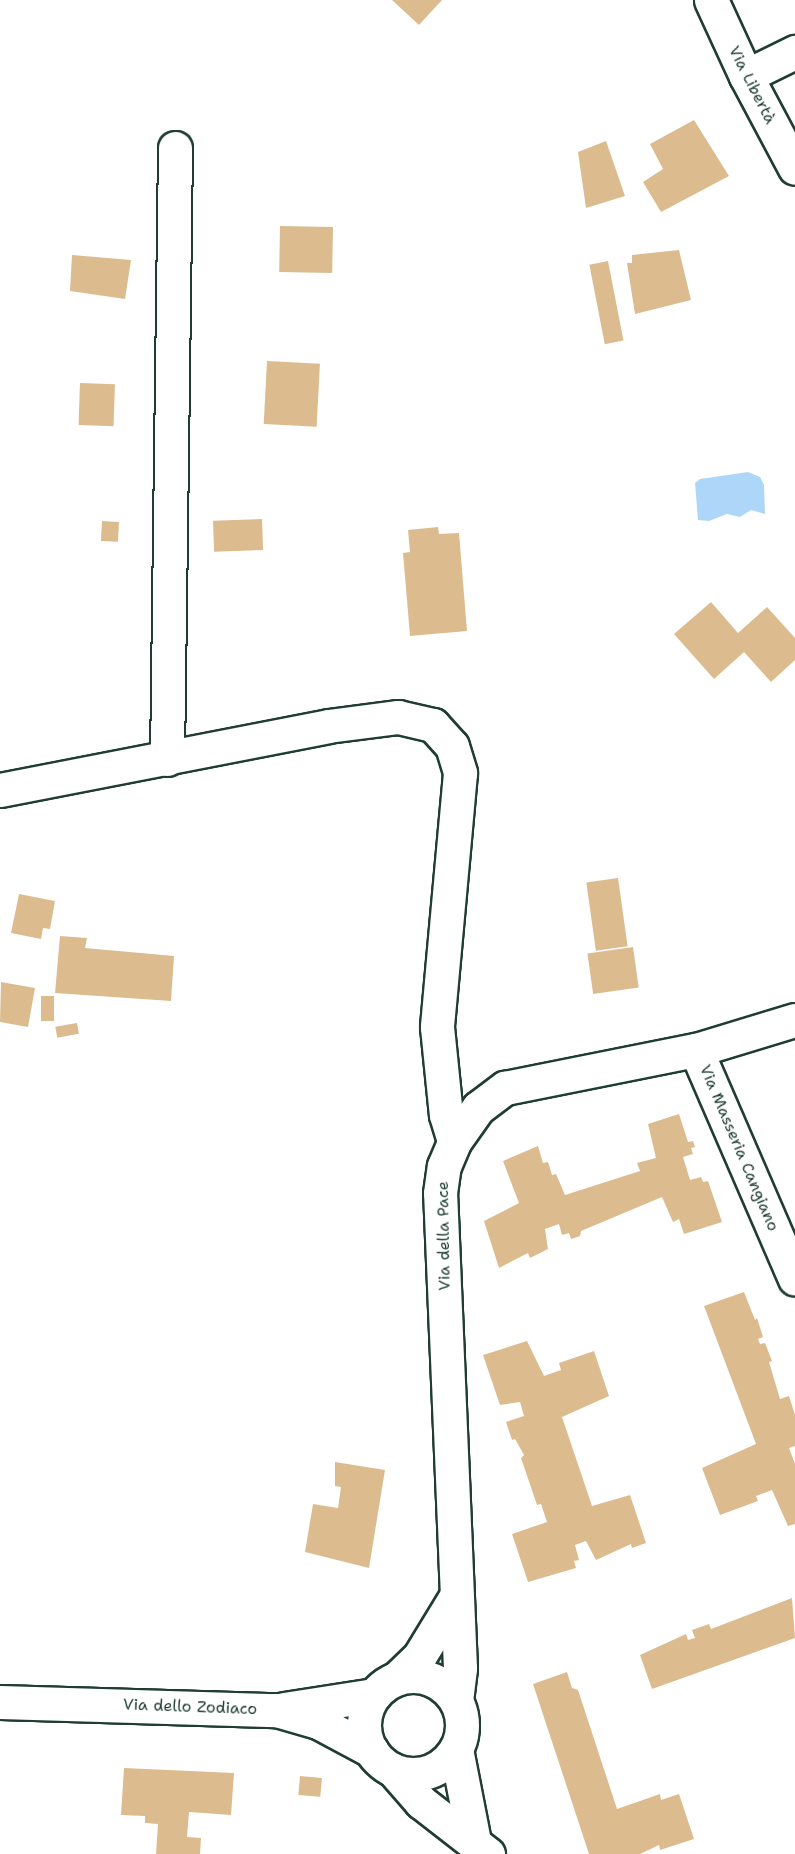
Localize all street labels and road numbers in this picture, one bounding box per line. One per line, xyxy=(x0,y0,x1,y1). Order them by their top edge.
street label: Via Libertà xyxy=(724,43,780,127)
street label: Via Masseria Cangiano xyxy=(695,1062,783,1234)
street label: Via della Pace xyxy=(433,1181,455,1291)
street label: Via dello Zodiaco xyxy=(123,1695,257,1719)

